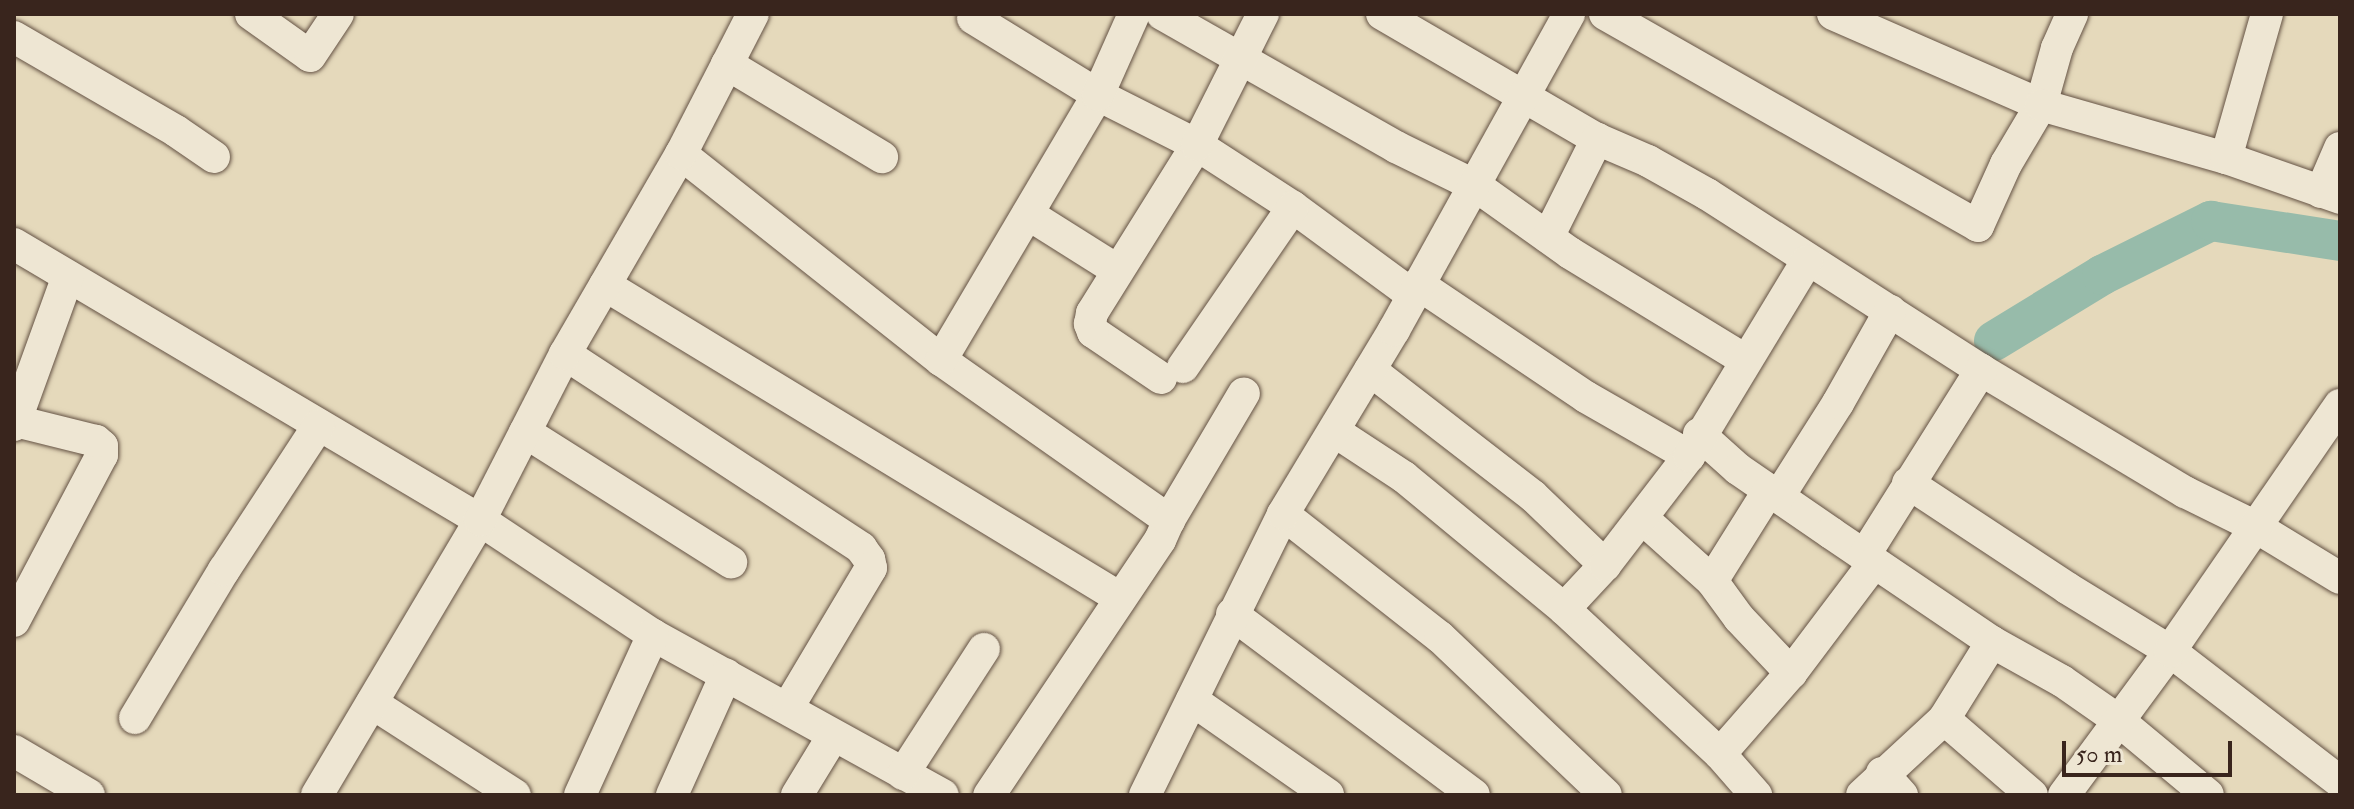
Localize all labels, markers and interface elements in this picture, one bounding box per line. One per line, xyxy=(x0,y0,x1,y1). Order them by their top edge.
scale bar xyxy=(2066,725,2236,775)
text: 50 m xyxy=(2076,739,2122,770)

